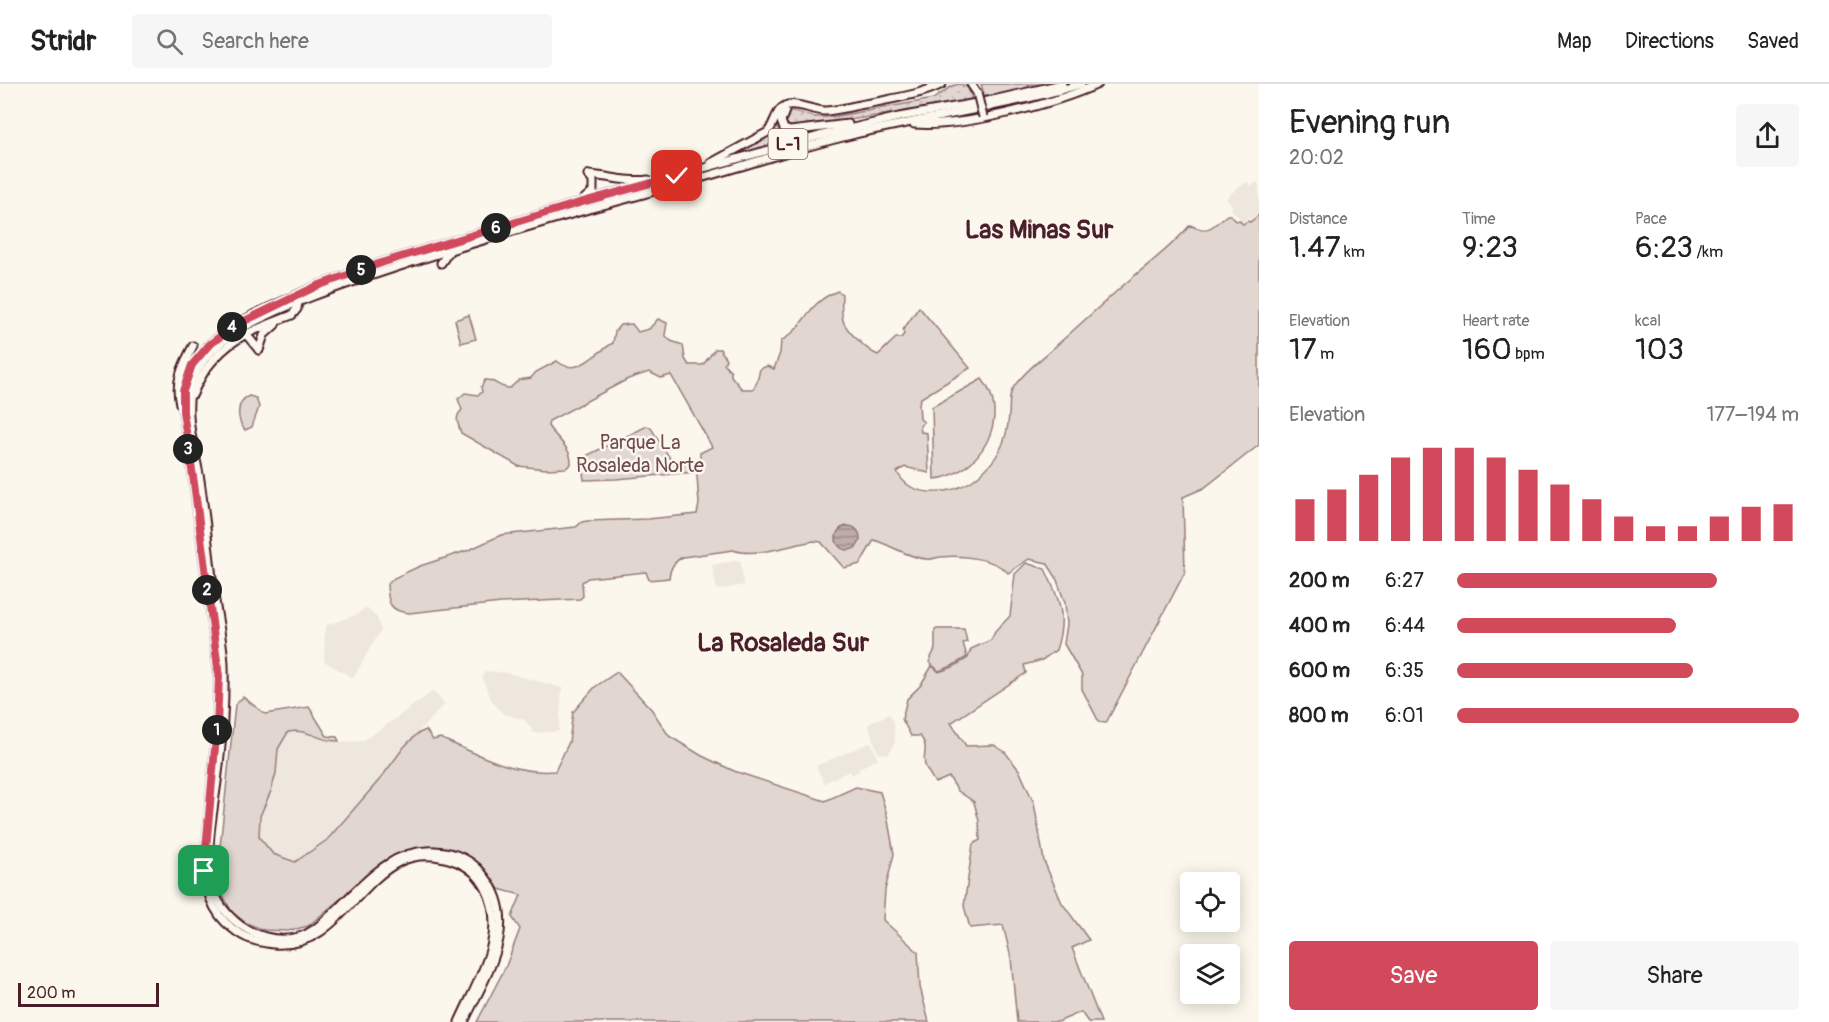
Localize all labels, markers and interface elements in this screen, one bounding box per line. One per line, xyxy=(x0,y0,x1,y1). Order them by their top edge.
search box xyxy=(132,14,552,68)
text: Stridr xyxy=(30,24,96,59)
icon: search xyxy=(153,25,186,58)
text: Search here xyxy=(201,27,309,55)
text: Map xyxy=(1557,28,1592,55)
text: Directions xyxy=(1625,28,1714,55)
text: Saved xyxy=(1747,28,1799,55)
text: Evening run xyxy=(1289,102,1450,143)
button: share xyxy=(1736,104,1799,167)
road number: L-1 xyxy=(768,129,808,159)
text: 20:02 xyxy=(1289,145,1344,170)
pin xyxy=(651,150,702,201)
icon: check xyxy=(660,159,693,192)
text: Distance xyxy=(1289,209,1348,229)
text: Time xyxy=(1462,209,1495,229)
text: Pace xyxy=(1635,209,1667,229)
pin: 6 xyxy=(481,213,511,243)
district label: Las Minas Sur xyxy=(965,214,1114,246)
text: 6 xyxy=(491,218,501,238)
text: 1.47 xyxy=(1289,229,1341,266)
text: 9:23 xyxy=(1462,229,1518,266)
text: 6:23 xyxy=(1635,229,1693,266)
text: km xyxy=(1341,242,1365,262)
text: /km xyxy=(1693,242,1723,262)
pin: 5 xyxy=(346,255,376,285)
text: 5 xyxy=(357,260,365,280)
text: Elevation xyxy=(1289,311,1350,331)
text: Heart rate xyxy=(1462,311,1529,331)
text: kcal xyxy=(1635,311,1661,331)
pin: 4 xyxy=(217,312,247,342)
text: 4 xyxy=(227,317,237,337)
text: 17 xyxy=(1289,331,1317,368)
text: 160 xyxy=(1462,331,1512,368)
text: 103 xyxy=(1635,331,1684,368)
text: m xyxy=(1317,344,1334,364)
text: bpm xyxy=(1512,344,1545,364)
text: Elevation xyxy=(1289,402,1365,427)
text: 177–194 m xyxy=(1706,402,1799,427)
park label: Parque La Rosaleda Norte xyxy=(576,430,704,478)
pin: 3 xyxy=(173,434,203,464)
text: 3 xyxy=(184,439,192,459)
text: 200 m xyxy=(1289,568,1350,593)
text: 6:27 xyxy=(1385,568,1424,593)
pin: 2 xyxy=(192,575,222,605)
text: 2 xyxy=(203,580,211,600)
text: 400 m xyxy=(1289,613,1350,638)
text: 6:44 xyxy=(1385,613,1425,638)
district label: La Rosaleda Sur xyxy=(697,627,870,659)
text: 600 m xyxy=(1289,658,1350,683)
text: 6:35 xyxy=(1385,658,1424,683)
text: 800 m xyxy=(1289,703,1349,728)
text: 6:01 xyxy=(1385,703,1423,728)
pin: 1 xyxy=(202,715,232,745)
text: 1 xyxy=(214,720,220,740)
pin xyxy=(178,845,229,896)
icon: arrive xyxy=(187,854,220,887)
map controls xyxy=(1180,872,1240,1004)
button: locate xyxy=(1180,872,1240,932)
button: Save xyxy=(1289,941,1538,1010)
button: Share xyxy=(1550,941,1799,1010)
button: layers xyxy=(1180,944,1240,1004)
scale bar xyxy=(18,980,159,1008)
text: 200 m xyxy=(27,983,75,1003)

